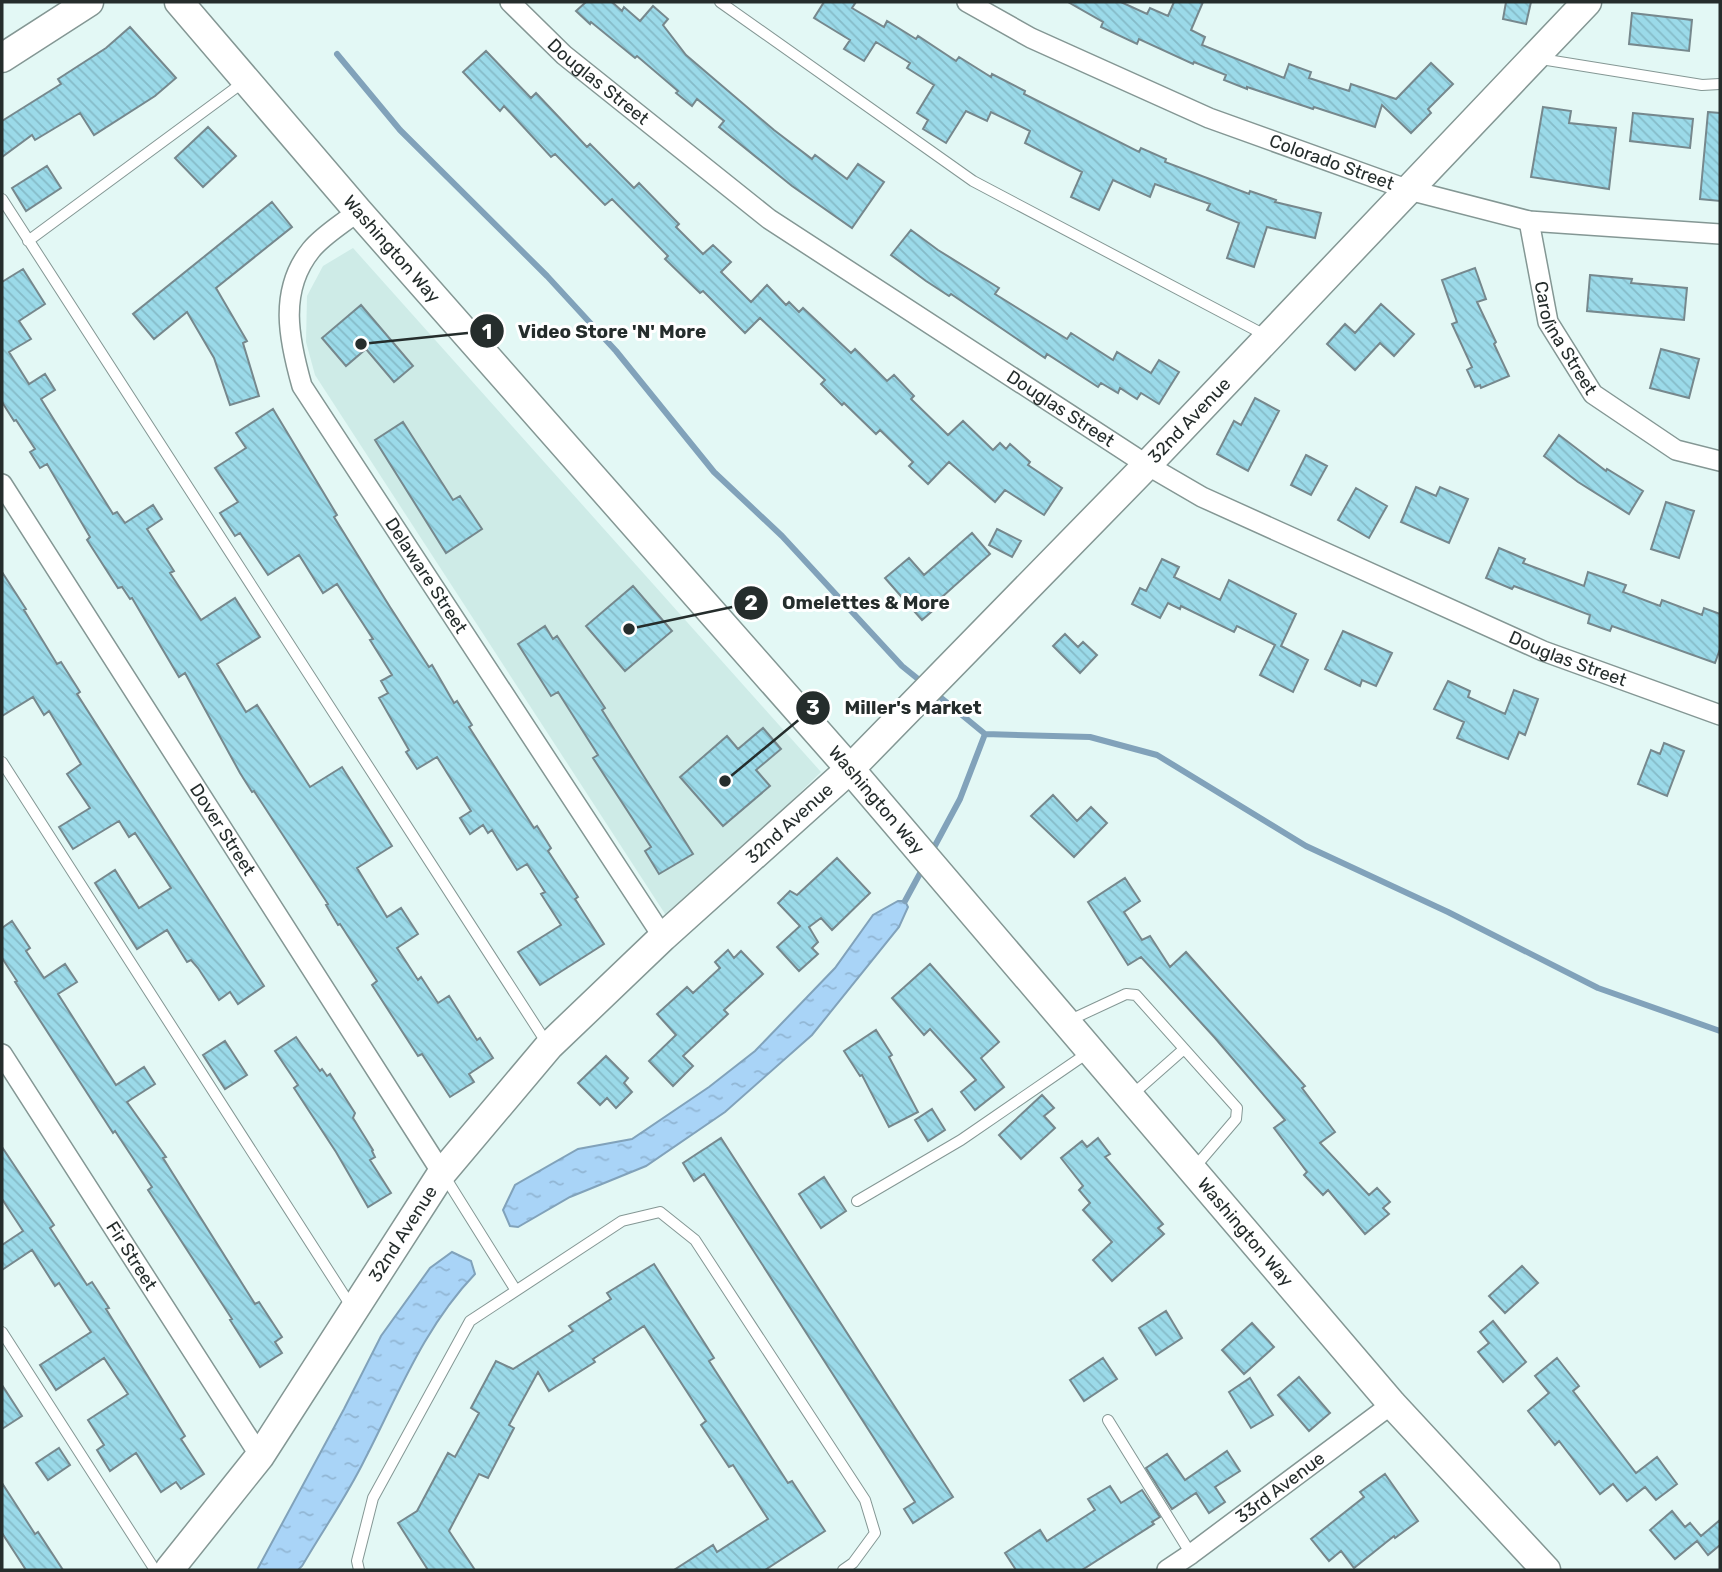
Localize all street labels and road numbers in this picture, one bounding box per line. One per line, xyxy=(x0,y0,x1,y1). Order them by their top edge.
street label: Douglas Street xyxy=(543,34,653,130)
street label: Colorado Street xyxy=(1266,130,1397,195)
street label: Washington Way xyxy=(338,191,445,308)
street label: Carolina Street xyxy=(1530,279,1602,399)
street label: Douglas Street xyxy=(1002,366,1119,452)
street label: 32nd Avenue xyxy=(1143,373,1235,468)
street label: Delaware Street xyxy=(380,513,472,638)
street label: Douglas Street xyxy=(1506,626,1630,691)
street label: Washington Way xyxy=(824,741,929,859)
street label: Dover Street xyxy=(185,779,260,880)
street label: 32nd Avenue xyxy=(741,779,838,868)
street label: Washington Way xyxy=(1193,1173,1298,1291)
street label: 32nd Avenue xyxy=(364,1182,442,1286)
street label: Fir Street xyxy=(101,1217,162,1295)
street label: 33rd Avenue xyxy=(1231,1447,1329,1528)

